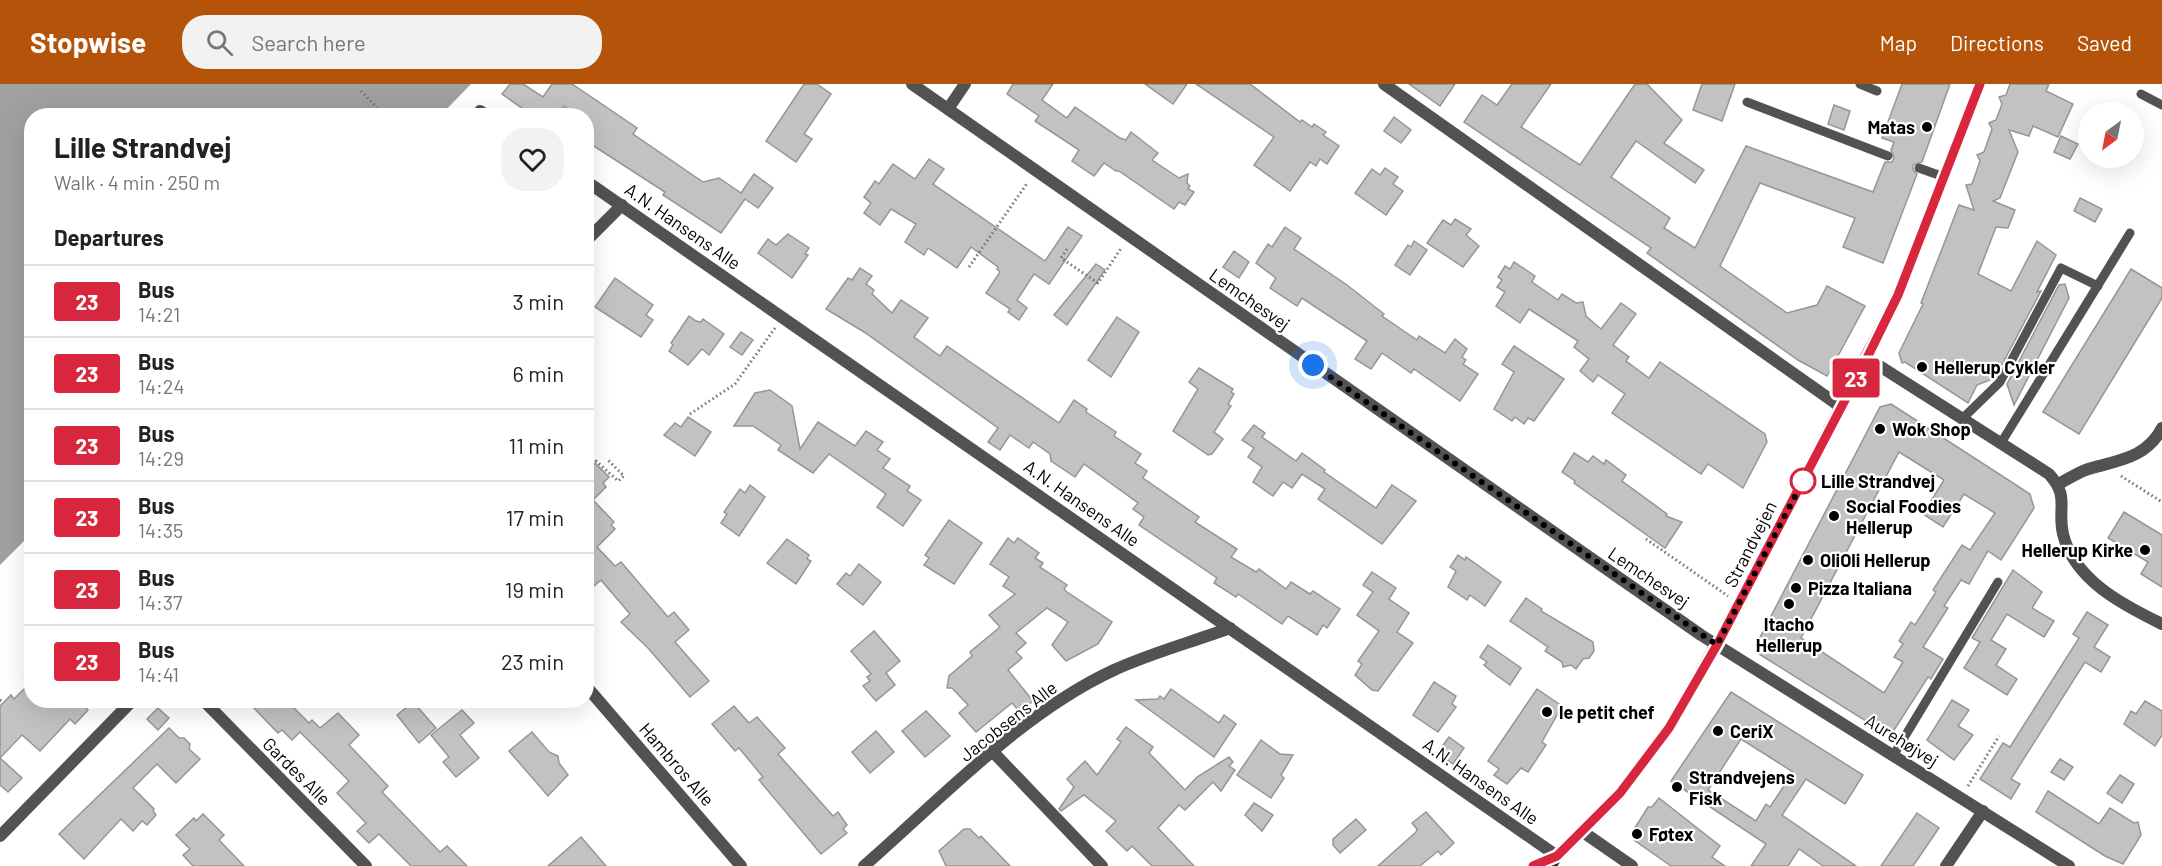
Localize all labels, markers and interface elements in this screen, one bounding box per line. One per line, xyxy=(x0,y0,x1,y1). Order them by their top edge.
search box xyxy=(182,15,602,69)
text: Stopwise xyxy=(30,25,146,59)
icon: search xyxy=(203,26,236,59)
text: Search here xyxy=(251,29,366,55)
text: Map xyxy=(1880,30,1917,55)
text: Directions xyxy=(1950,30,2044,55)
text: Saved xyxy=(2077,30,2132,55)
north arrow xyxy=(2078,102,2144,168)
map controls xyxy=(2078,102,2144,168)
place label: Matas xyxy=(1867,116,1915,138)
marker: Matas xyxy=(1920,120,1934,134)
button: heart xyxy=(501,128,564,191)
text: Lille Strandvej xyxy=(54,130,231,164)
text: Walk · 4 min · 250 m xyxy=(54,170,220,194)
street label: A.N. Hansens Alle xyxy=(621,178,745,274)
text: Departures xyxy=(54,224,164,250)
street label: Lemchesvej xyxy=(1205,263,1295,335)
text: Bus xyxy=(138,276,175,302)
text: 3 min xyxy=(513,288,564,314)
text: 23 xyxy=(76,289,98,314)
text: 14:21 xyxy=(138,302,180,326)
text: Bus xyxy=(138,348,175,374)
your location xyxy=(1298,350,1328,380)
place label: Hellerup Cykler xyxy=(1934,356,2055,378)
line badge: 23 xyxy=(1829,358,1883,398)
text: 6 min xyxy=(513,360,564,386)
marker: Hellerup Cykler xyxy=(1915,360,1929,374)
text: 23 xyxy=(76,361,98,386)
text: 23 xyxy=(1845,366,1867,391)
text: 14:24 xyxy=(138,374,185,398)
place label: Wok Shop xyxy=(1892,418,1971,440)
text: Bus xyxy=(138,420,175,446)
marker: Wok Shop xyxy=(1873,422,1887,436)
text: 11 min xyxy=(508,432,564,458)
text: 23 xyxy=(76,433,98,458)
text: 14:29 xyxy=(138,446,184,470)
street label: A.N. Hansens Alle xyxy=(1020,455,1144,551)
marker: Lille Strandvej xyxy=(1790,468,1816,494)
place label: Lille Strandvej xyxy=(1821,470,1935,492)
text: Bus xyxy=(138,492,175,518)
place label: Social Foodies Hellerup xyxy=(1846,495,1961,538)
street label: Strandvejen xyxy=(1719,497,1781,591)
text: 17 min xyxy=(506,504,564,530)
text: 23 xyxy=(76,505,98,530)
marker: Social Foodies Hellerup xyxy=(1827,509,1841,523)
text: 14:35 xyxy=(138,518,183,542)
place label: Hellerup Kirke xyxy=(2021,539,2133,561)
street label: Lemchesvej xyxy=(1604,542,1694,612)
marker: Hellerup Kirke xyxy=(2138,543,2152,557)
place label: OliOli Hellerup xyxy=(1820,549,1931,571)
marker: OliOli Hellerup xyxy=(1801,553,1815,567)
text: Bus xyxy=(138,564,175,590)
text: 19 min xyxy=(505,576,564,602)
text: 23 xyxy=(76,577,98,602)
place label: Pizza Italiana xyxy=(1808,577,1912,599)
marker: Pizza Italiana xyxy=(1789,581,1803,595)
text: 14:37 xyxy=(138,590,183,614)
marker: Itacho Hellerup xyxy=(1782,597,1796,611)
place label: Itacho Hellerup xyxy=(1756,613,1822,656)
text: Bus xyxy=(138,636,175,662)
text: 23 min xyxy=(501,648,564,674)
text: 23 xyxy=(76,649,98,674)
text: 14:41 xyxy=(138,662,179,686)
street label: Jacobsens Alle xyxy=(955,676,1061,766)
place label: le petit chef xyxy=(1559,701,1655,723)
marker: le petit chef xyxy=(1540,705,1554,719)
street label: Aurehøjvej xyxy=(1861,709,1943,771)
street label: Hambros Alle xyxy=(635,718,719,810)
place label: CeriX xyxy=(1730,720,1774,742)
marker: CeriX xyxy=(1711,724,1725,738)
street label: Gardes Alle xyxy=(259,733,335,809)
street label: A.N. Hansens Alle xyxy=(1419,733,1543,829)
place label: Strandvejens Fisk xyxy=(1689,766,1795,809)
marker: Strandvejens Fisk xyxy=(1670,780,1684,794)
place label: Føtex xyxy=(1649,823,1694,845)
marker: Føtex xyxy=(1630,827,1644,841)

